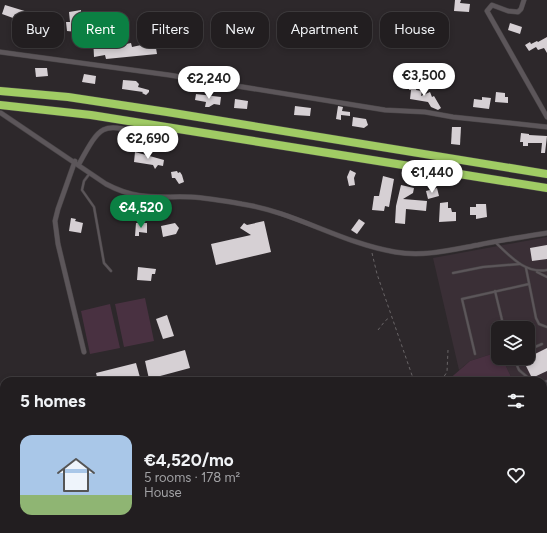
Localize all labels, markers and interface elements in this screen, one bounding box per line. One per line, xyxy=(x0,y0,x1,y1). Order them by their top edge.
chip: Buy xyxy=(12,12,64,48)
chip: Rent xyxy=(72,12,129,48)
chip: Filters xyxy=(137,12,203,48)
chip: New xyxy=(211,12,269,48)
chip: Apartment xyxy=(277,12,372,48)
chip: House xyxy=(380,12,449,48)
pin: €3,500 xyxy=(391,63,457,97)
pin: €2,240 xyxy=(176,66,242,100)
text: €3,500 xyxy=(402,68,446,83)
text: €2,240 xyxy=(187,71,231,86)
pin: €2,690 xyxy=(115,126,181,160)
text: €2,690 xyxy=(126,131,170,146)
pin: €1,440 xyxy=(399,160,465,194)
text: €1,440 xyxy=(411,165,453,180)
pin: €4,520 xyxy=(108,195,174,229)
text: €4,520 xyxy=(119,200,163,215)
map controls xyxy=(491,321,535,365)
button: layers xyxy=(491,321,535,365)
icon: filters xyxy=(505,390,527,412)
text: 5 homes xyxy=(20,391,86,411)
text: €4,520/mo xyxy=(144,450,234,470)
icon: home xyxy=(52,451,100,499)
icon: heart xyxy=(505,464,527,486)
text: 5 rooms · 178 m² xyxy=(144,470,240,485)
text: House xyxy=(144,485,182,500)

